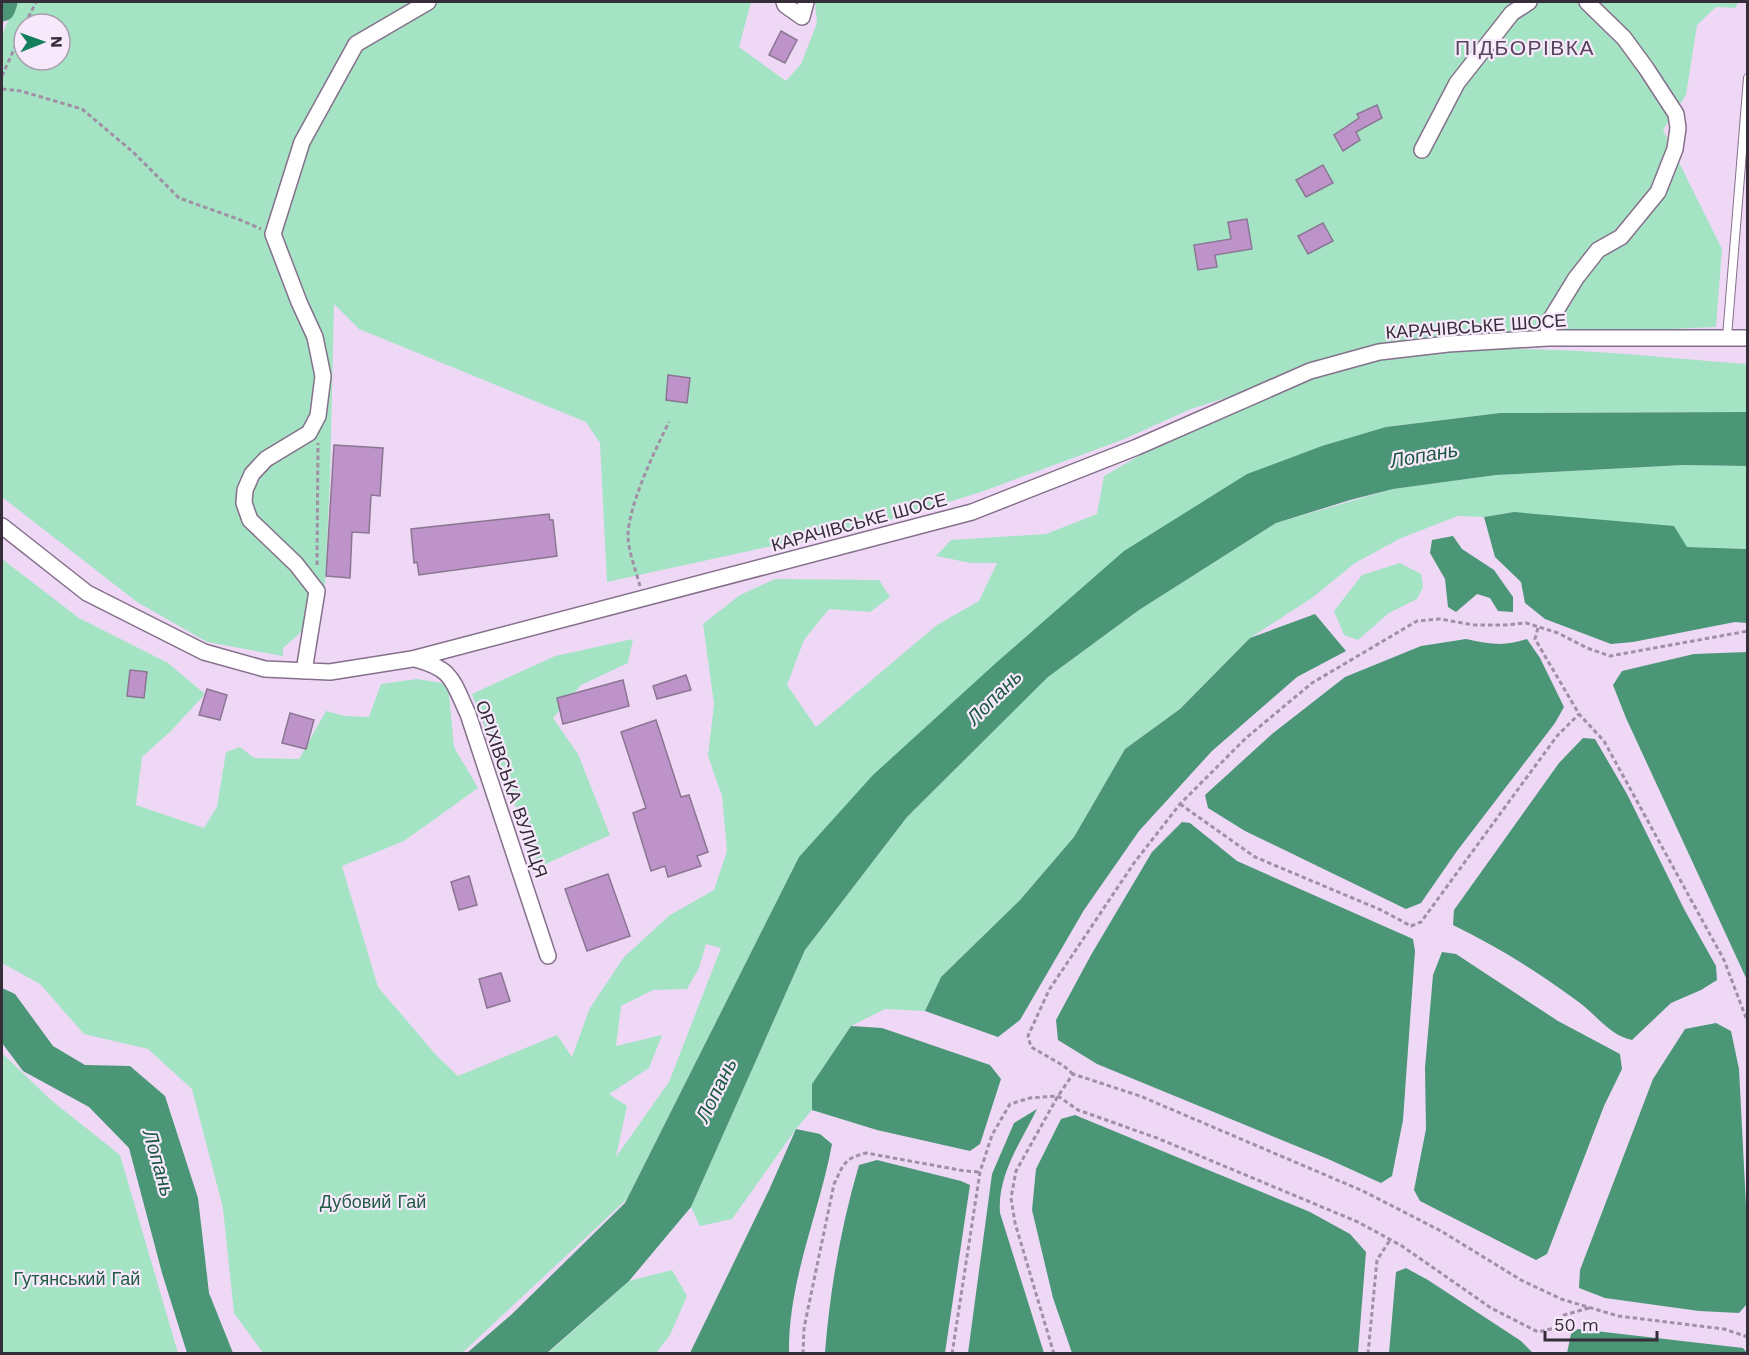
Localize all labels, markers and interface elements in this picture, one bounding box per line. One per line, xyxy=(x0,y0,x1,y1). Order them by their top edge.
north arrow xyxy=(12,12,72,72)
district label: ПІДБОРІВКА xyxy=(1455,35,1595,60)
text: N xyxy=(47,36,66,48)
street label: КАРАЧІВСЬКЕ ШОСЕ xyxy=(1385,309,1567,343)
water label: Лопань xyxy=(1386,437,1460,473)
street label: КАРАЧІВСЬКЕ ШОСЕ xyxy=(769,488,949,556)
water label: Лопань xyxy=(960,664,1027,731)
street label: ОРІХІВСЬКА ВУЛИЦЯ xyxy=(472,698,552,880)
water label: Лопань xyxy=(689,1054,742,1128)
water label: Лопань xyxy=(137,1125,180,1199)
park label: Дубовий Гай xyxy=(320,1191,426,1212)
park label: Гутянський Гай xyxy=(14,1268,140,1289)
scale bar xyxy=(1545,1304,1658,1342)
text: 50 m xyxy=(1554,1314,1599,1335)

